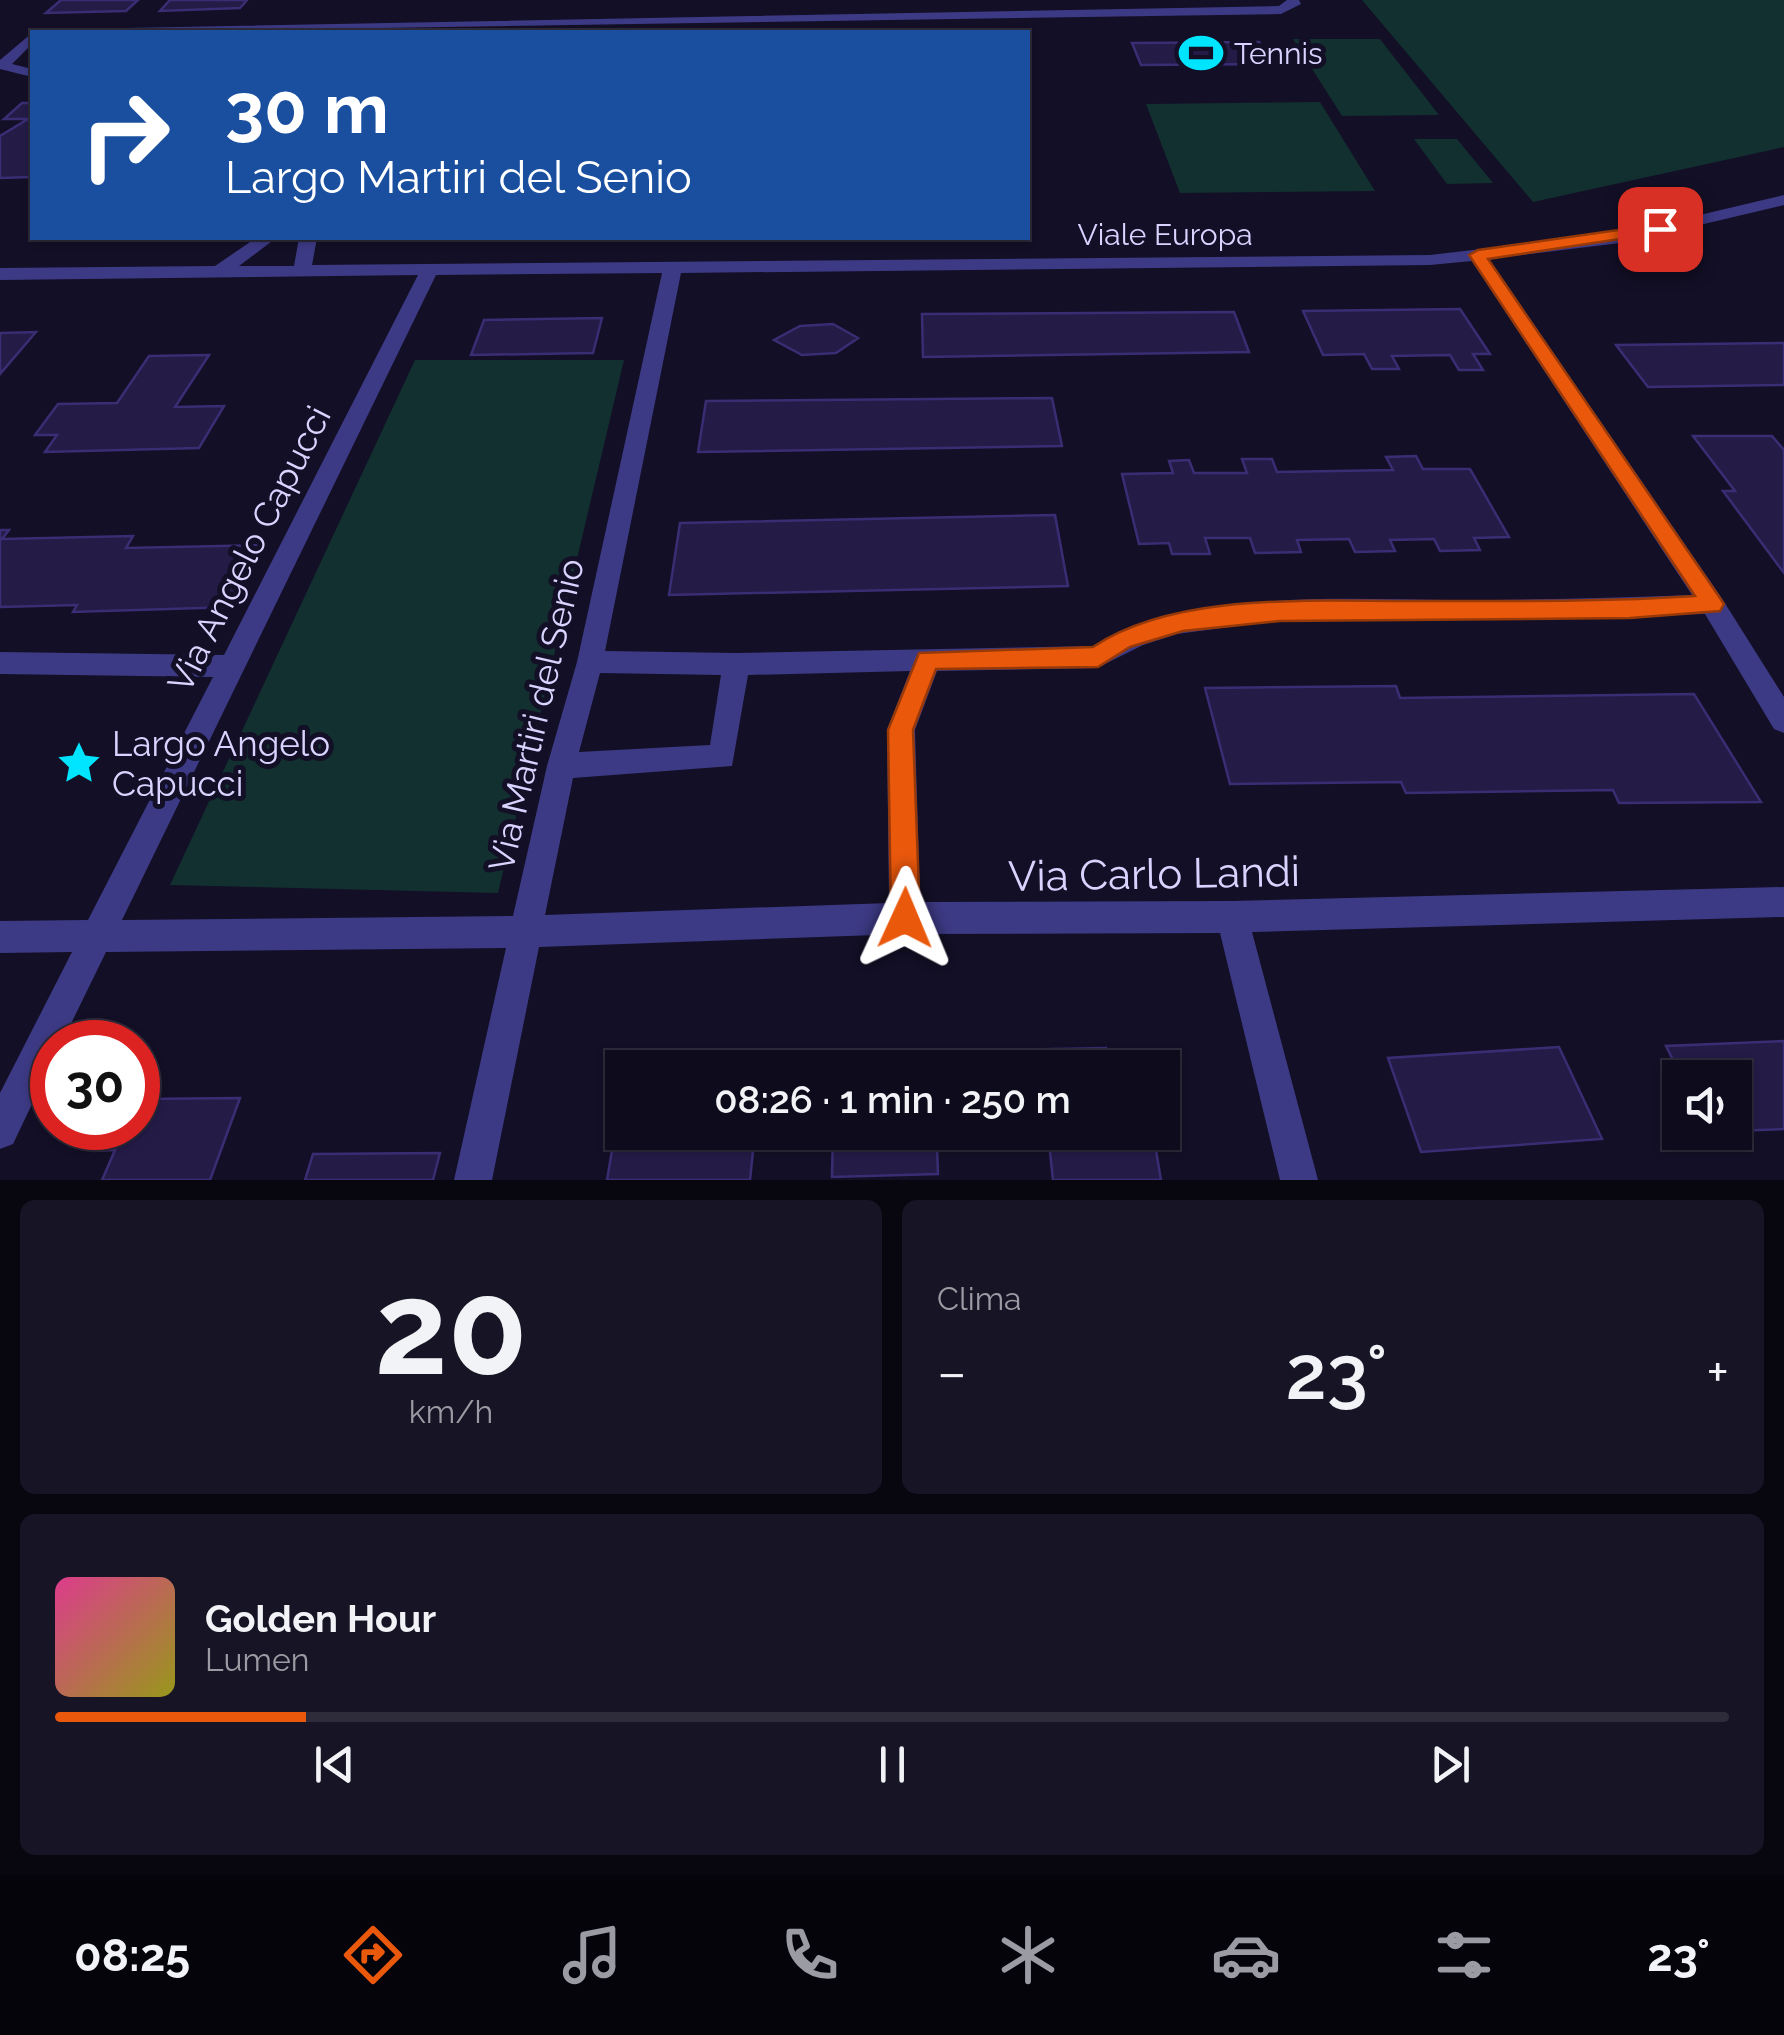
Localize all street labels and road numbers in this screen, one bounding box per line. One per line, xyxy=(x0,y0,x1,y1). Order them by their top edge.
street label: Viale Europa xyxy=(1077,217,1253,252)
street label: Via Angelo Capucci xyxy=(159,399,339,699)
street label: Via Martiri del Senio xyxy=(480,555,592,875)
street label: Via Carlo Landi xyxy=(1008,847,1300,901)

